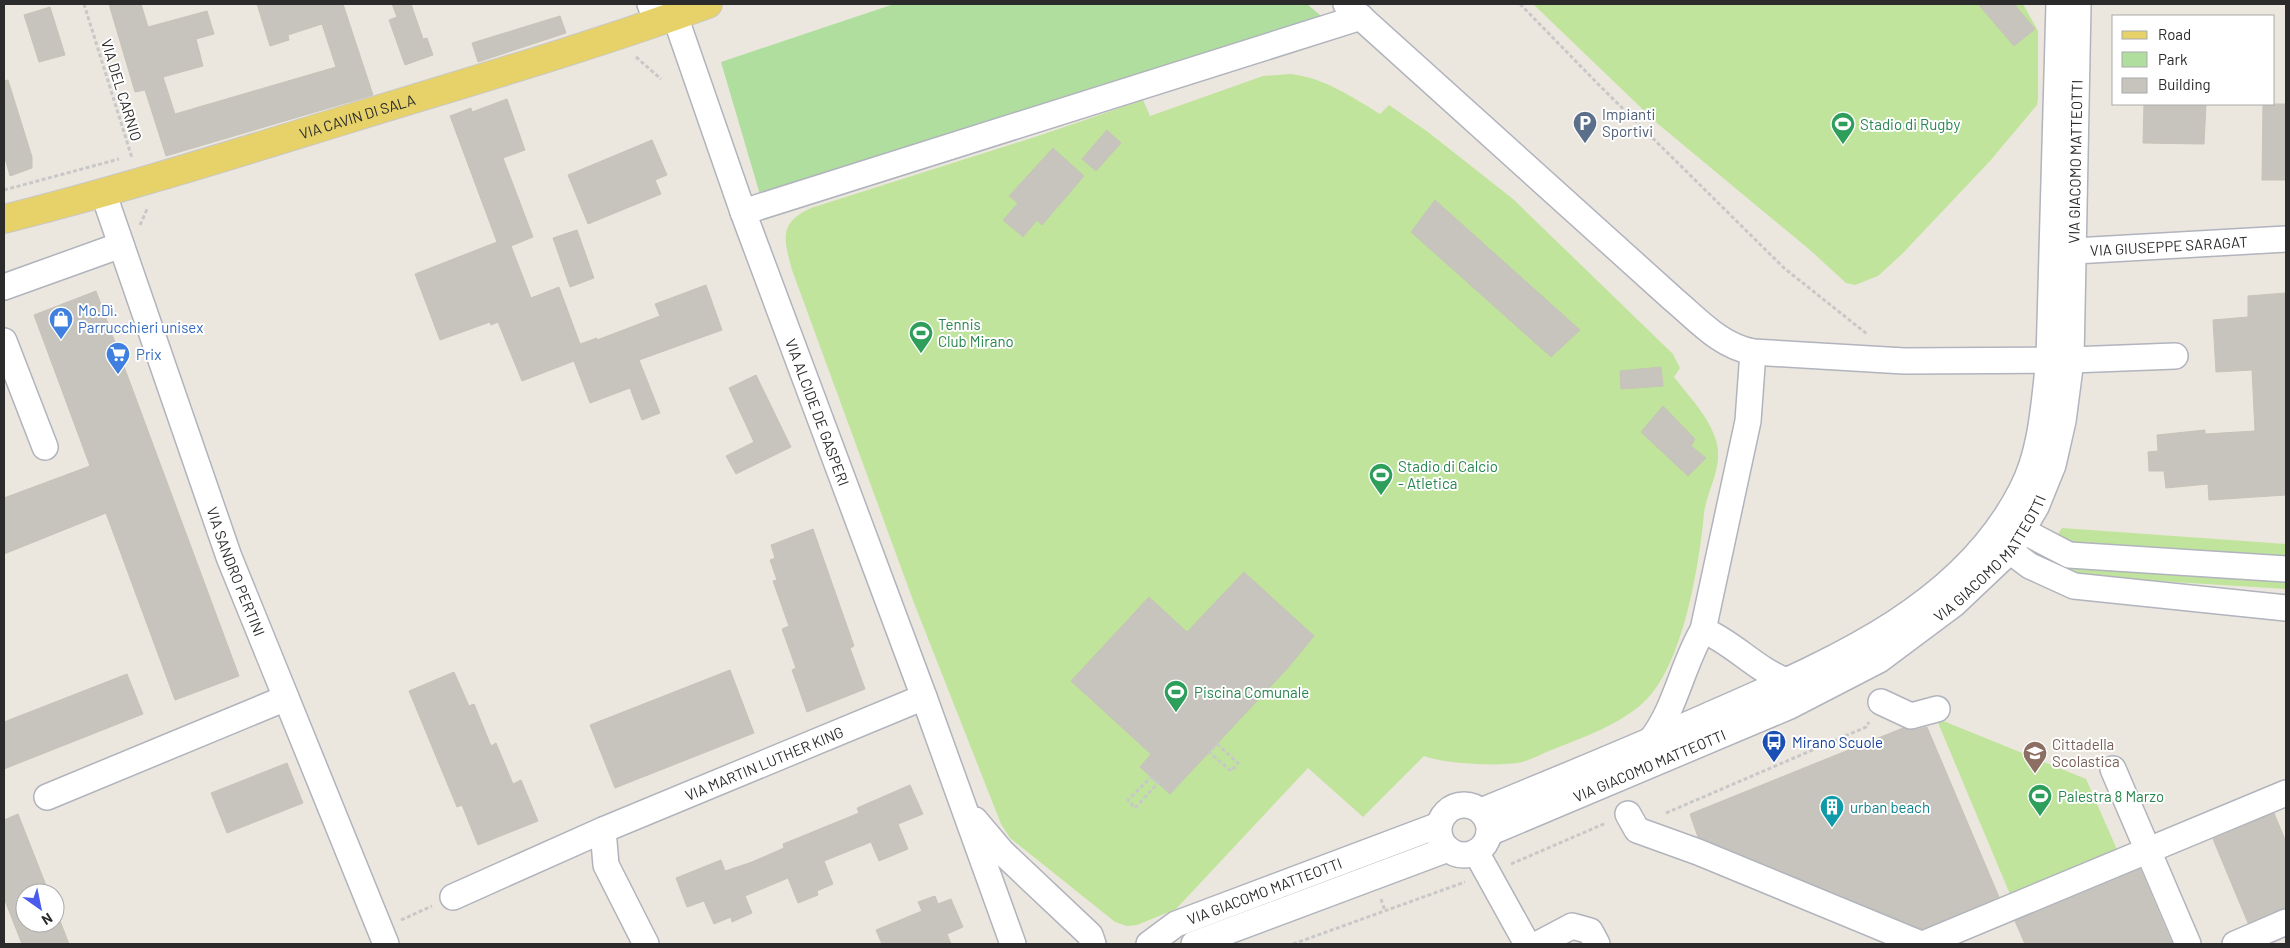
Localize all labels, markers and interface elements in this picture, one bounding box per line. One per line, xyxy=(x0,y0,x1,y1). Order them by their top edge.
legend xyxy=(2112,15,2275,105)
text: Road xyxy=(2158,25,2191,43)
street label: VIA DEL CARNIO xyxy=(98,37,146,143)
text: Park xyxy=(2158,50,2188,68)
text: Building xyxy=(2158,75,2211,93)
street label: VIA GIACOMO MATTEOTTI xyxy=(2064,80,2086,244)
street label: VIA CAVIN DI SALA xyxy=(297,90,417,142)
place label: Impianti Sportivi xyxy=(1602,105,1655,140)
parking icon: Impianti Sportivi xyxy=(1572,110,1598,144)
sports icon: Stadio di Rugby xyxy=(1830,111,1856,145)
place label: Stadio di Rugby xyxy=(1860,115,1960,133)
street label: VIA GIUSEPPE SARAGAT xyxy=(2090,232,2248,259)
place label: Mo.Dì. Parrucchieri unisex xyxy=(78,301,203,336)
shop icon: Mo.Dì. Parrucchieri unisex xyxy=(48,306,74,340)
place label: Tennis Club Mirano xyxy=(938,315,1014,350)
sports icon: Tennis Club Mirano xyxy=(908,320,934,354)
street label: VIA ALCIDE DE GASPERI xyxy=(782,336,853,488)
supermarket icon: Prix xyxy=(105,341,131,375)
place label: Prix xyxy=(136,345,161,363)
place label: Stadio di Calcio - Atletica xyxy=(1398,457,1498,492)
sports icon: Stadio di Calcio - Atletica xyxy=(1368,462,1394,496)
street label: VIA GIACOMO MATTEOTTI xyxy=(1930,492,2049,625)
street label: VIA SANDRO PERTINI xyxy=(203,504,269,639)
sports icon: Piscina Comunale xyxy=(1163,679,1189,713)
place label: Piscina Comunale xyxy=(1194,683,1309,701)
street label: VIA MARTIN LUTHER KING xyxy=(682,722,846,804)
street label: VIA GIACOMO MATTEOTTI xyxy=(1570,725,1728,805)
bus stop icon: Mirano Scuole xyxy=(1761,729,1787,763)
place label: Mirano Scuole xyxy=(1792,733,1883,751)
place label: Cittadella Scolastica xyxy=(2052,735,2120,770)
school or university icon: Cittadella Scolastica xyxy=(2022,740,2048,774)
sports icon: Palestra 8 Marzo xyxy=(2027,783,2053,817)
place label: Palestra 8 Marzo xyxy=(2058,787,2164,805)
building icon: urban beach xyxy=(1819,794,1845,828)
place label: urban beach xyxy=(1850,798,1930,816)
street label: VIA GIACOMO MATTEOTTI xyxy=(1185,853,1344,928)
north arrow xyxy=(15,883,65,933)
text: N xyxy=(39,910,56,929)

